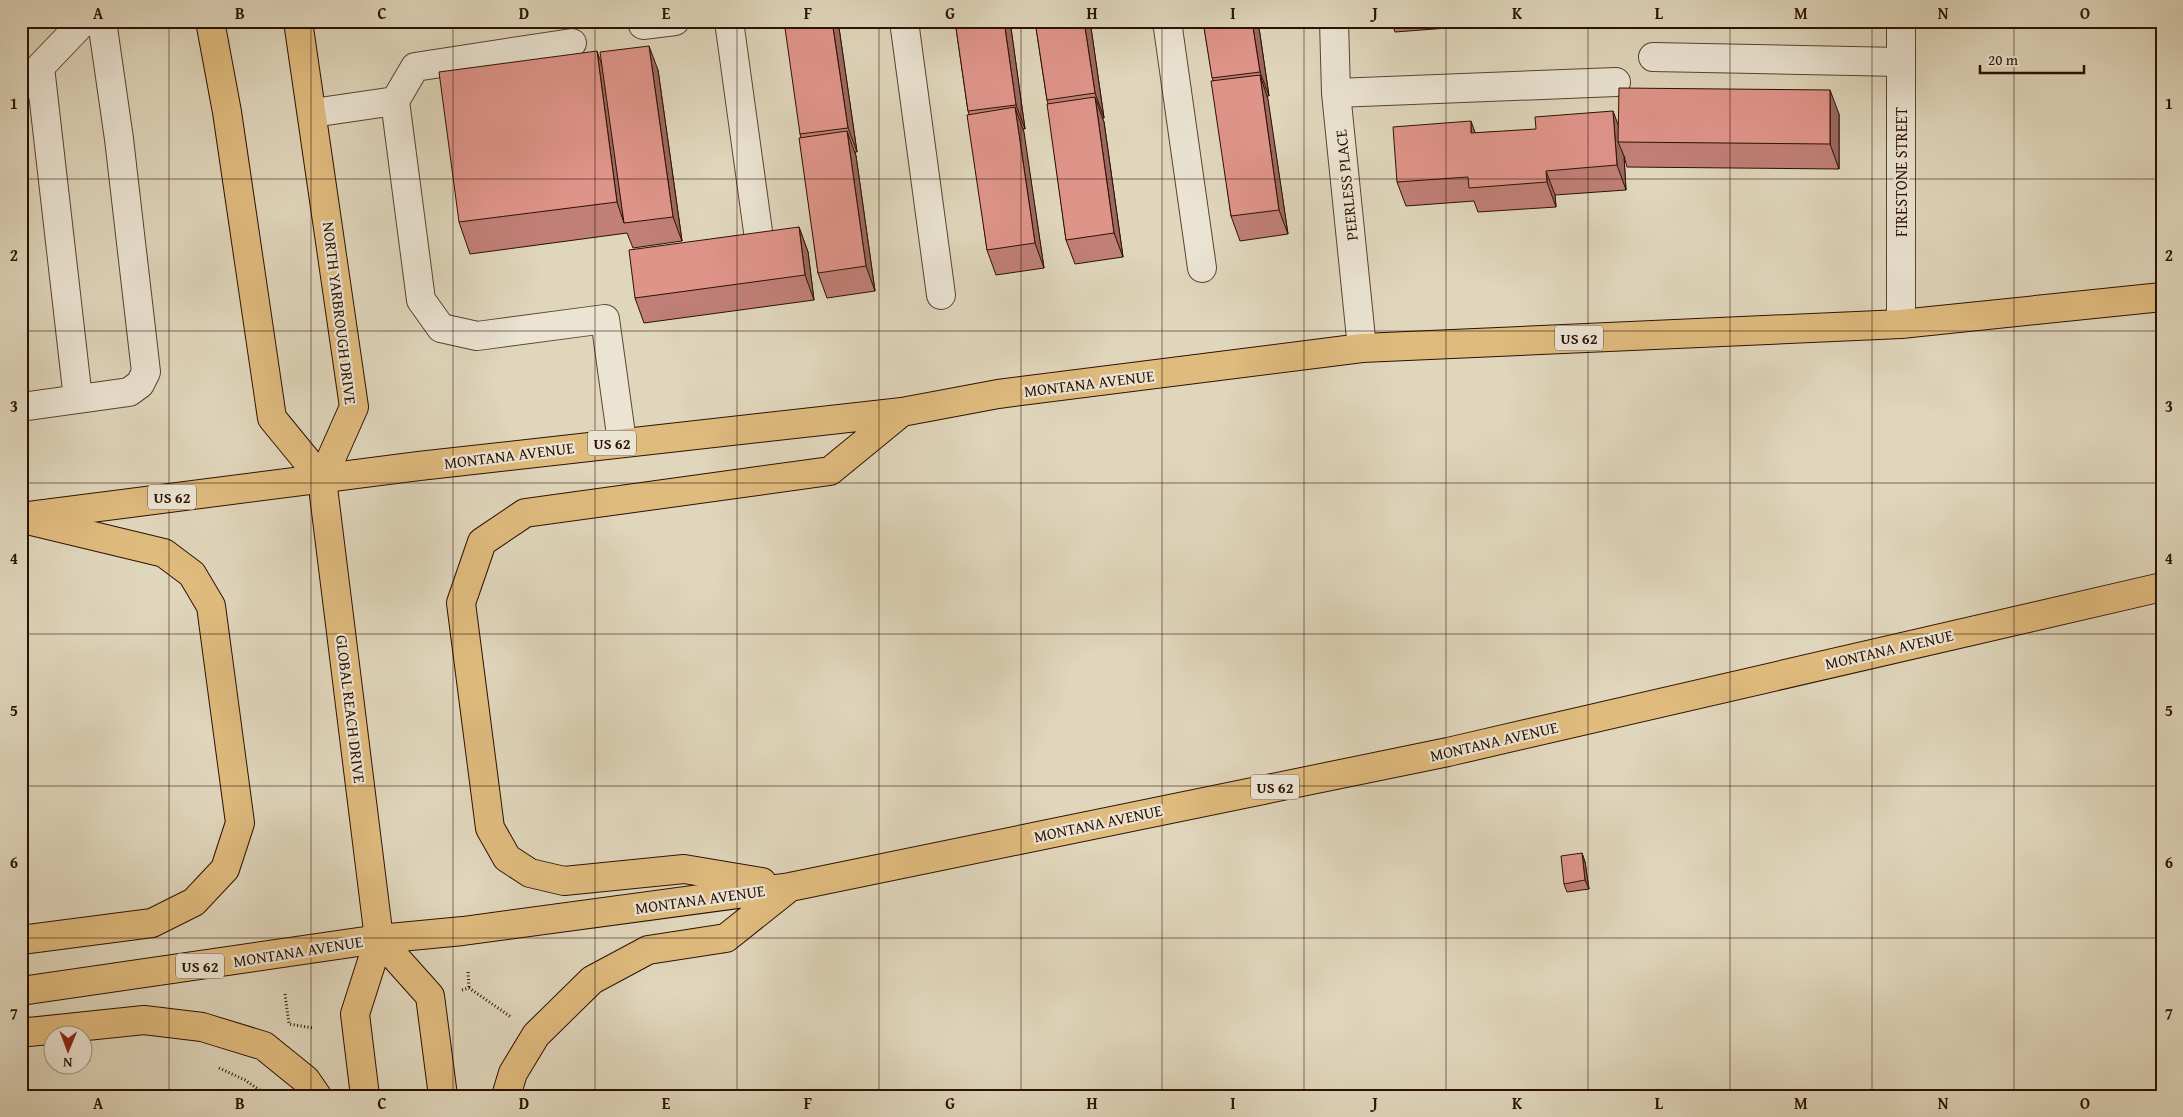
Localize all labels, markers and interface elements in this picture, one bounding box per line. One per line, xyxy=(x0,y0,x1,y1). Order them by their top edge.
text: A xyxy=(93,1,104,25)
text: B xyxy=(235,1,245,25)
text: C xyxy=(377,1,387,25)
text: D xyxy=(519,1,529,25)
text: E xyxy=(662,1,671,25)
text: F xyxy=(804,1,812,25)
text: G xyxy=(945,1,955,25)
text: H xyxy=(1086,1,1098,25)
text: I xyxy=(1230,1,1236,25)
text: J xyxy=(1369,1,1378,25)
text: K xyxy=(1512,1,1523,25)
text: L xyxy=(1655,1,1664,25)
text: M xyxy=(1794,1,1808,25)
text: N xyxy=(1938,1,1949,25)
text: O xyxy=(2080,1,2090,25)
scale bar xyxy=(1980,42,2084,74)
text: 20 m xyxy=(1988,49,2019,70)
text: 1 xyxy=(10,91,18,115)
text: 1 xyxy=(2165,91,2173,115)
street label: FIRESTONE STREET xyxy=(1889,107,1913,237)
street label: PEERLESS PLACE xyxy=(1328,128,1364,242)
street label: NORTH YARBROUGH DRIVE xyxy=(317,220,363,406)
text: 2 xyxy=(10,243,18,267)
text: 2 xyxy=(2165,243,2173,267)
road number: US 62 xyxy=(1555,326,1603,350)
street label: MONTANA AVENUE xyxy=(1023,363,1155,403)
text: 3 xyxy=(10,394,18,418)
text: 3 xyxy=(2165,394,2173,418)
road number: US 62 xyxy=(588,430,636,456)
street label: MONTANA AVENUE xyxy=(443,435,575,475)
road number: US 62 xyxy=(148,484,196,510)
text: 4 xyxy=(10,546,18,570)
text: 4 xyxy=(2165,546,2173,570)
street label: MONTANA AVENUE xyxy=(1823,623,1955,675)
street label: GLOBAL REACH DRIVE xyxy=(330,634,372,784)
text: 5 xyxy=(10,698,18,722)
text: 5 xyxy=(2165,698,2173,722)
street label: MONTANA AVENUE xyxy=(1428,715,1560,767)
road number: US 62 xyxy=(1251,774,1299,800)
street label: MONTANA AVENUE xyxy=(1032,798,1164,848)
text: 6 xyxy=(10,850,18,874)
text: 6 xyxy=(2165,850,2173,874)
street label: MONTANA AVENUE xyxy=(634,878,766,920)
street label: MONTANA AVENUE xyxy=(232,929,364,973)
road number: US 62 xyxy=(176,954,224,978)
text: 7 xyxy=(10,1001,18,1025)
text: 7 xyxy=(2165,1001,2173,1025)
north arrow xyxy=(42,1024,92,1074)
text: N xyxy=(62,1053,73,1073)
text: A xyxy=(93,1091,104,1115)
text: B xyxy=(235,1091,245,1115)
text: C xyxy=(377,1091,387,1115)
text: D xyxy=(519,1091,529,1115)
text: E xyxy=(662,1091,671,1115)
text: F xyxy=(804,1091,812,1115)
text: G xyxy=(945,1091,955,1115)
text: H xyxy=(1086,1091,1098,1115)
text: I xyxy=(1230,1091,1236,1115)
text: J xyxy=(1369,1091,1378,1115)
text: K xyxy=(1512,1091,1523,1115)
text: L xyxy=(1655,1091,1664,1115)
text: M xyxy=(1794,1091,1808,1115)
text: N xyxy=(1938,1091,1949,1115)
text: O xyxy=(2080,1091,2090,1115)

